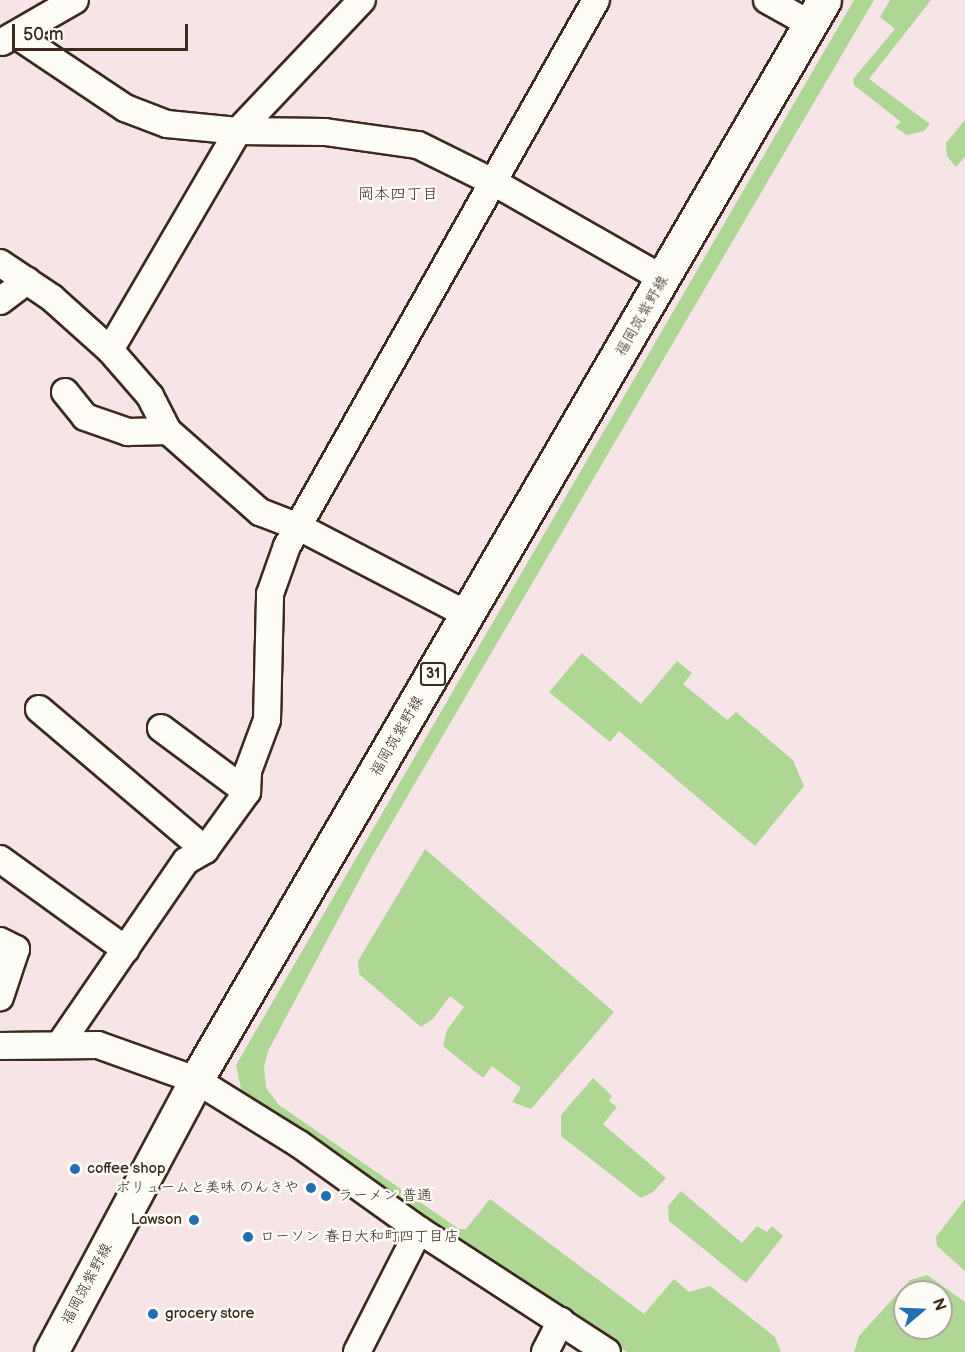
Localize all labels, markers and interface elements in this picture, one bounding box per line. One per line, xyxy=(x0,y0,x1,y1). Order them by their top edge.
scale bar xyxy=(15,12,190,50)
text: 50 m xyxy=(23,24,64,45)
district label: 岡本四丁目 xyxy=(358,185,438,205)
street label: 福岡筑紫野線 xyxy=(612,273,672,359)
road number: 31 xyxy=(420,663,446,685)
street label: 福岡筑紫野線 xyxy=(367,693,427,779)
place label: coffee shop xyxy=(87,1160,166,1178)
marker: coffee shop xyxy=(68,1162,82,1176)
place label: ボリュームと美味 のんきや xyxy=(115,1179,299,1197)
marker: ボリュームと美味 のんきや xyxy=(304,1181,318,1195)
place label: ラーメン 普通 xyxy=(338,1187,432,1205)
marker: ラーメン 普通 xyxy=(319,1189,333,1203)
place label: Lawson xyxy=(131,1211,182,1229)
marker: Lawson xyxy=(187,1213,201,1227)
place label: ローソン 春日大和町四丁目店 xyxy=(260,1228,459,1246)
marker: ローソン 春日大和町四丁目店 xyxy=(241,1230,255,1244)
street label: 福岡筑紫野線 xyxy=(58,1240,116,1328)
north arrow xyxy=(893,1280,953,1340)
text: N xyxy=(928,1296,950,1313)
place label: grocery store xyxy=(165,1305,255,1323)
marker: grocery store xyxy=(146,1307,160,1321)

